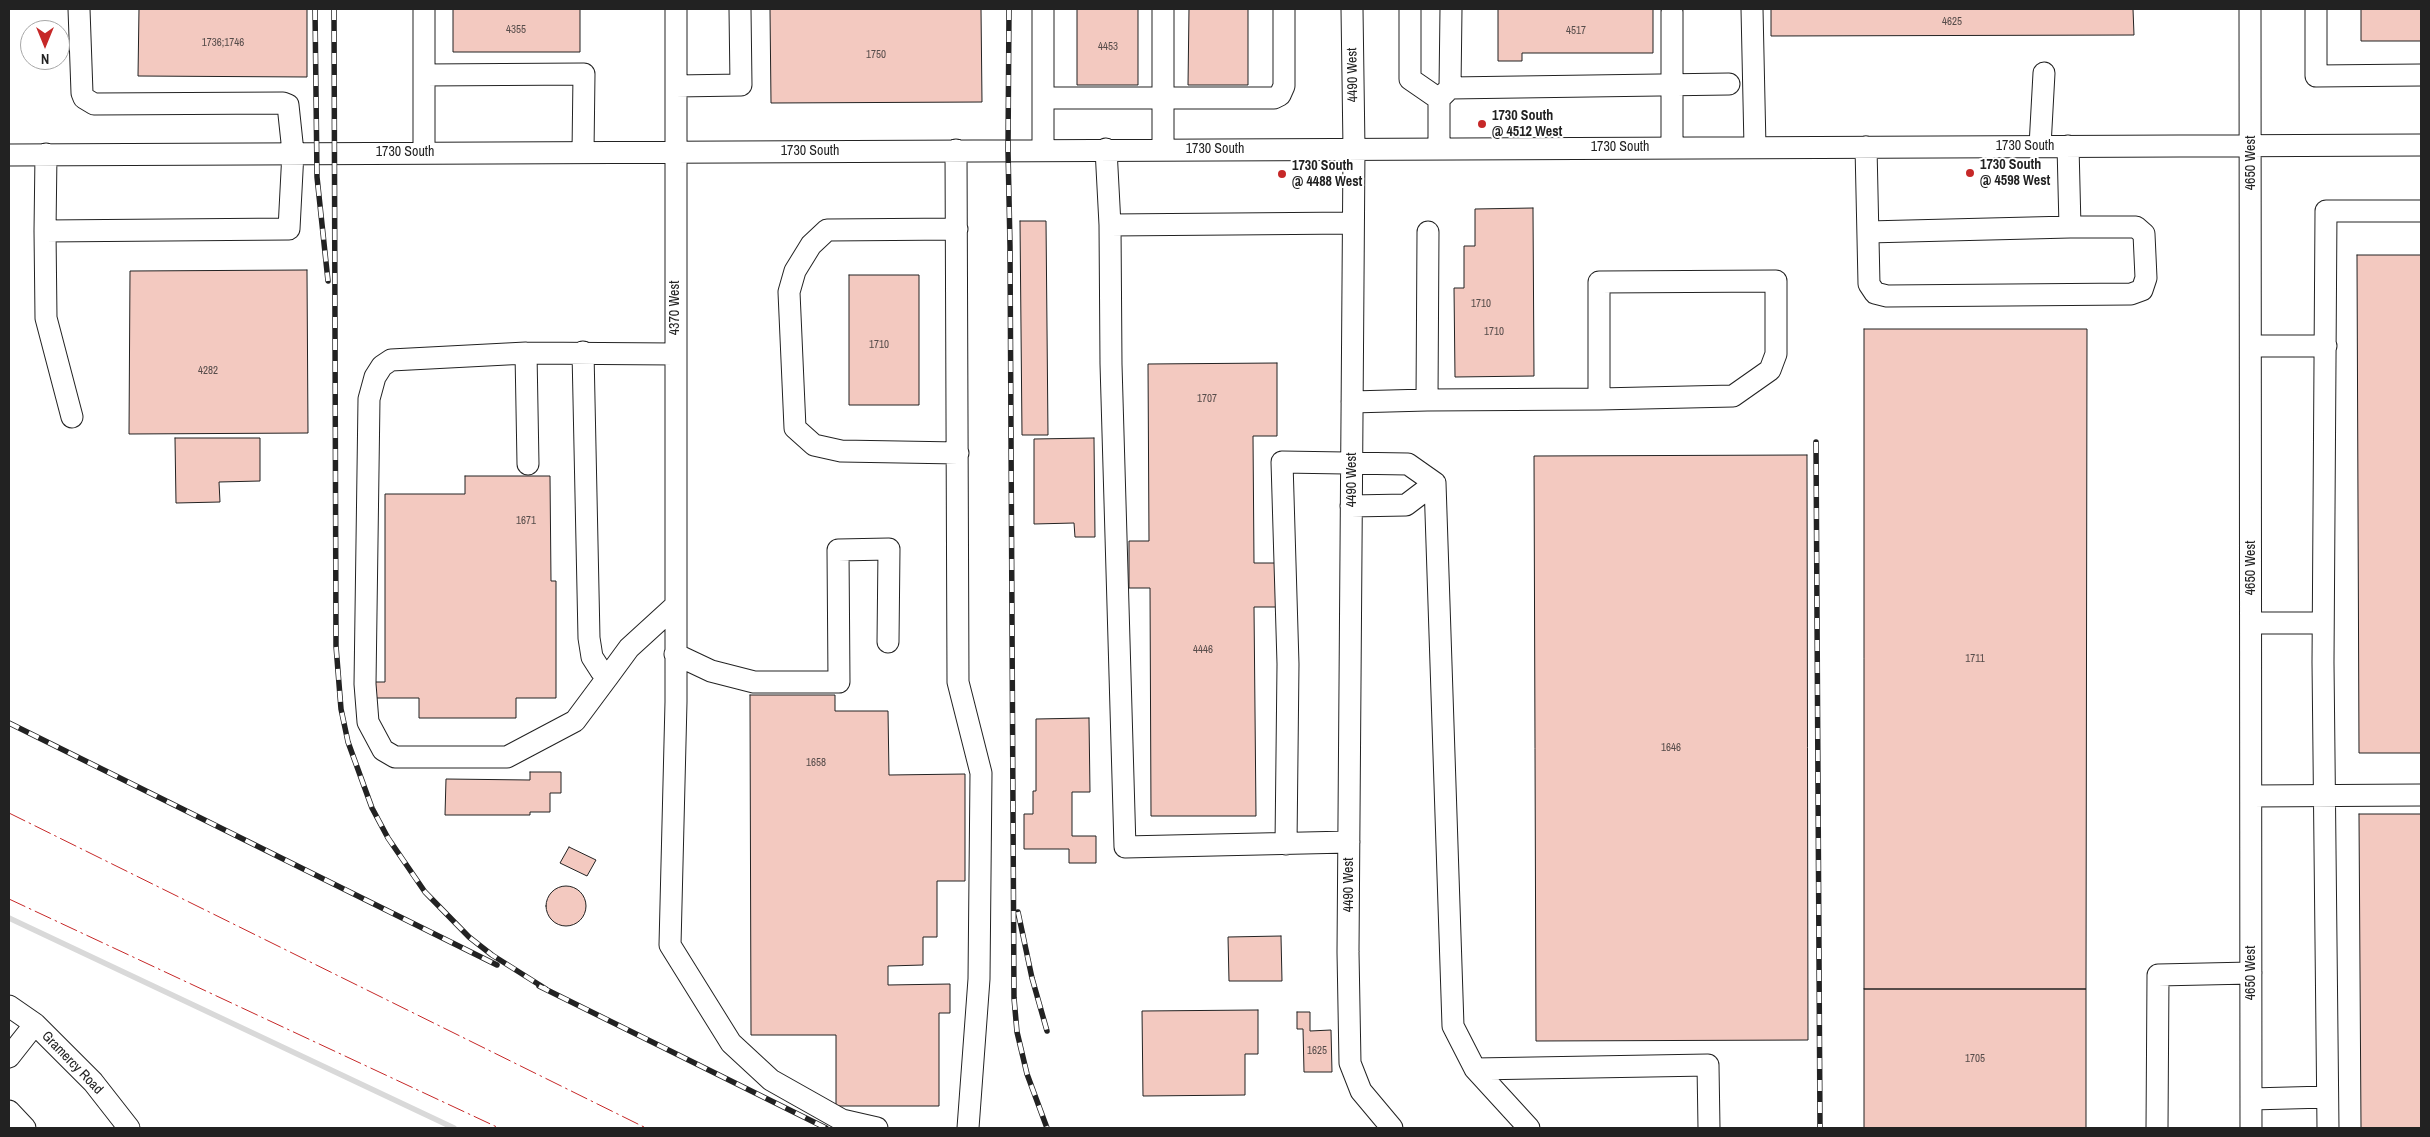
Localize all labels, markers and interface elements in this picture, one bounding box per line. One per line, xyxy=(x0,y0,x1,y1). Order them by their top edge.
house number: 4625 xyxy=(1942,15,1962,29)
north arrow xyxy=(20,20,70,70)
house number: 4355 xyxy=(506,23,526,37)
house number: 4517 xyxy=(1566,24,1586,38)
house number: 1736;1746 xyxy=(202,36,244,50)
house number: 4453 xyxy=(1098,40,1118,54)
house number: 1750 xyxy=(866,48,886,62)
street label: 4490 West xyxy=(1344,48,1362,102)
text: N xyxy=(41,50,49,68)
place label: 1730 South @ 4512 West xyxy=(1492,108,1562,140)
marker: 1730 South @ 4512 West xyxy=(1476,118,1488,130)
street label: 4650 West xyxy=(2243,136,2259,190)
street label: 1730 South xyxy=(1996,138,2054,154)
street label: 1730 South xyxy=(1591,139,1649,155)
street label: 1730 South xyxy=(1186,141,1244,157)
street label: 1730 South xyxy=(781,143,839,159)
street label: 1730 South xyxy=(376,144,434,160)
place label: 1730 South @ 4598 West xyxy=(1980,157,2050,190)
place label: 1730 South @ 4488 West xyxy=(1292,158,1362,190)
marker: 1730 South @ 4598 West xyxy=(1964,167,1976,179)
marker: 1730 South @ 4488 West xyxy=(1276,168,1288,180)
street label: 4370 West xyxy=(667,281,683,335)
house number: 1710 xyxy=(1471,297,1491,311)
house number: 1710 xyxy=(1484,325,1504,339)
house number: 1710 xyxy=(869,338,889,352)
house number: 4282 xyxy=(198,364,218,378)
house number: 1707 xyxy=(1197,392,1217,406)
street label: 4490 West xyxy=(1344,453,1360,507)
house number: 1671 xyxy=(516,514,536,528)
street label: 4650 West xyxy=(2243,541,2259,595)
house number: 4446 xyxy=(1193,643,1213,657)
house number: 1711 xyxy=(1965,652,1985,666)
house number: 1646 xyxy=(1661,741,1681,755)
house number: 1658 xyxy=(806,756,826,770)
street label: 4490 West xyxy=(1341,858,1357,912)
street label: 4650 West xyxy=(2243,946,2259,1000)
street label: Gramercy Road xyxy=(38,1028,106,1098)
house number: 1625 xyxy=(1307,1044,1327,1058)
house number: 1705 xyxy=(1965,1052,1985,1066)

